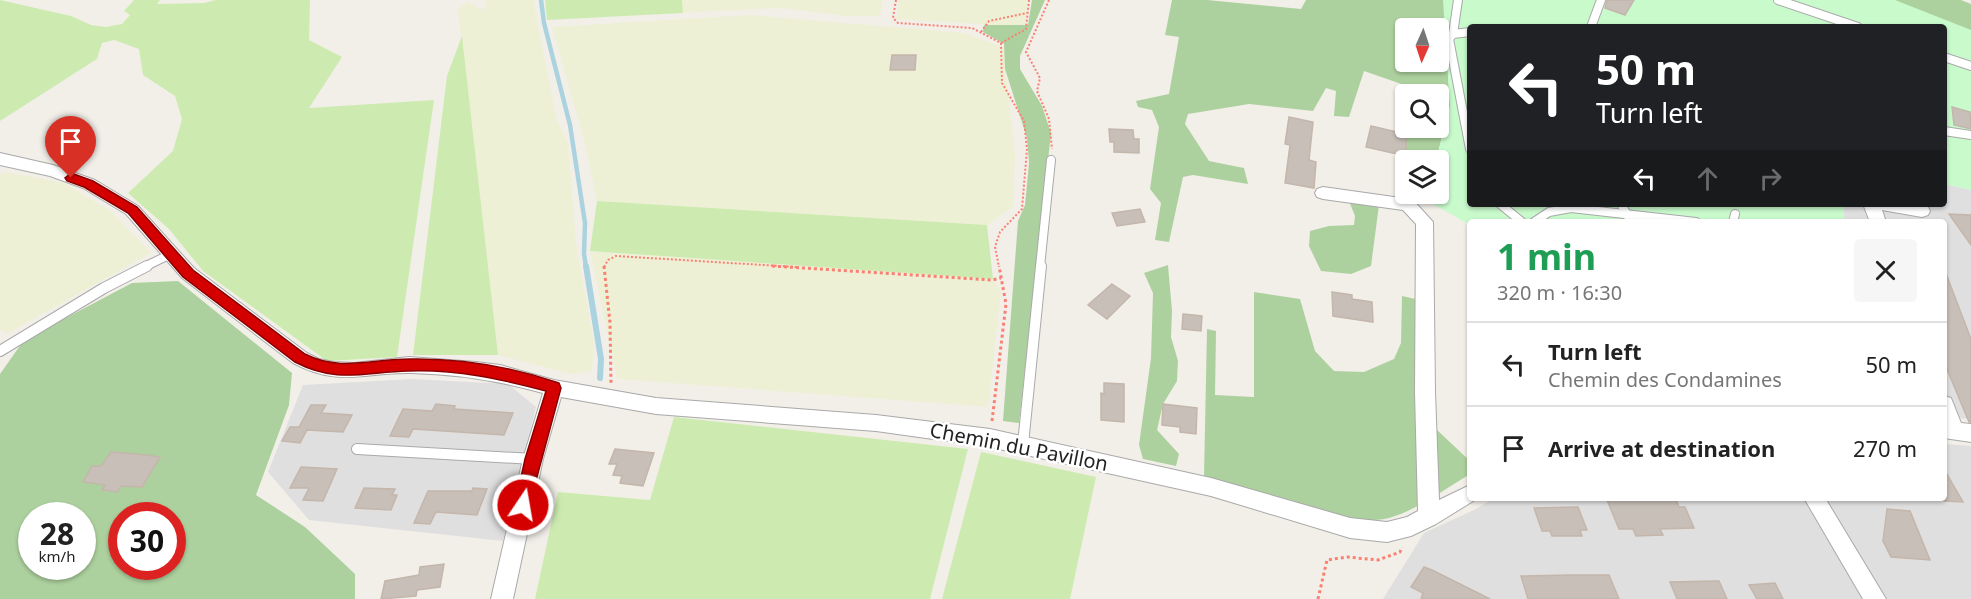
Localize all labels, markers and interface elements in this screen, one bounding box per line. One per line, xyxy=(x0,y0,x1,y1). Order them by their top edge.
north arrow xyxy=(1395,18,1449,72)
map controls xyxy=(1395,18,1449,204)
text: 50 m xyxy=(1596,40,1696,97)
icon: left xyxy=(1497,48,1575,126)
button: search xyxy=(1395,84,1449,138)
text: Turn left xyxy=(1596,94,1702,131)
pin xyxy=(45,116,96,178)
icon: arrive xyxy=(54,125,87,158)
button: layers xyxy=(1395,150,1449,204)
icon: left xyxy=(1628,162,1661,195)
icon: ahead xyxy=(1691,162,1724,195)
icon: right xyxy=(1754,162,1787,195)
text: 1 min xyxy=(1497,232,1596,281)
button: close xyxy=(1854,239,1917,302)
text: 320 m · 16:30 xyxy=(1497,279,1622,306)
text: Turn left xyxy=(1548,336,1642,366)
icon: left xyxy=(1497,348,1530,381)
text: 50 m xyxy=(1866,349,1917,379)
text: Chemin des Condamines xyxy=(1548,366,1782,393)
street label: Chemin du Pavillon xyxy=(928,416,1111,477)
icon: arrive xyxy=(1497,432,1530,465)
text: Arrive at destination xyxy=(1548,433,1775,463)
text: 270 m xyxy=(1853,433,1917,463)
position arrow xyxy=(491,473,555,537)
speed limit sign: 30 xyxy=(108,502,186,580)
text: 28 xyxy=(40,513,74,554)
text: km/h xyxy=(39,546,75,566)

